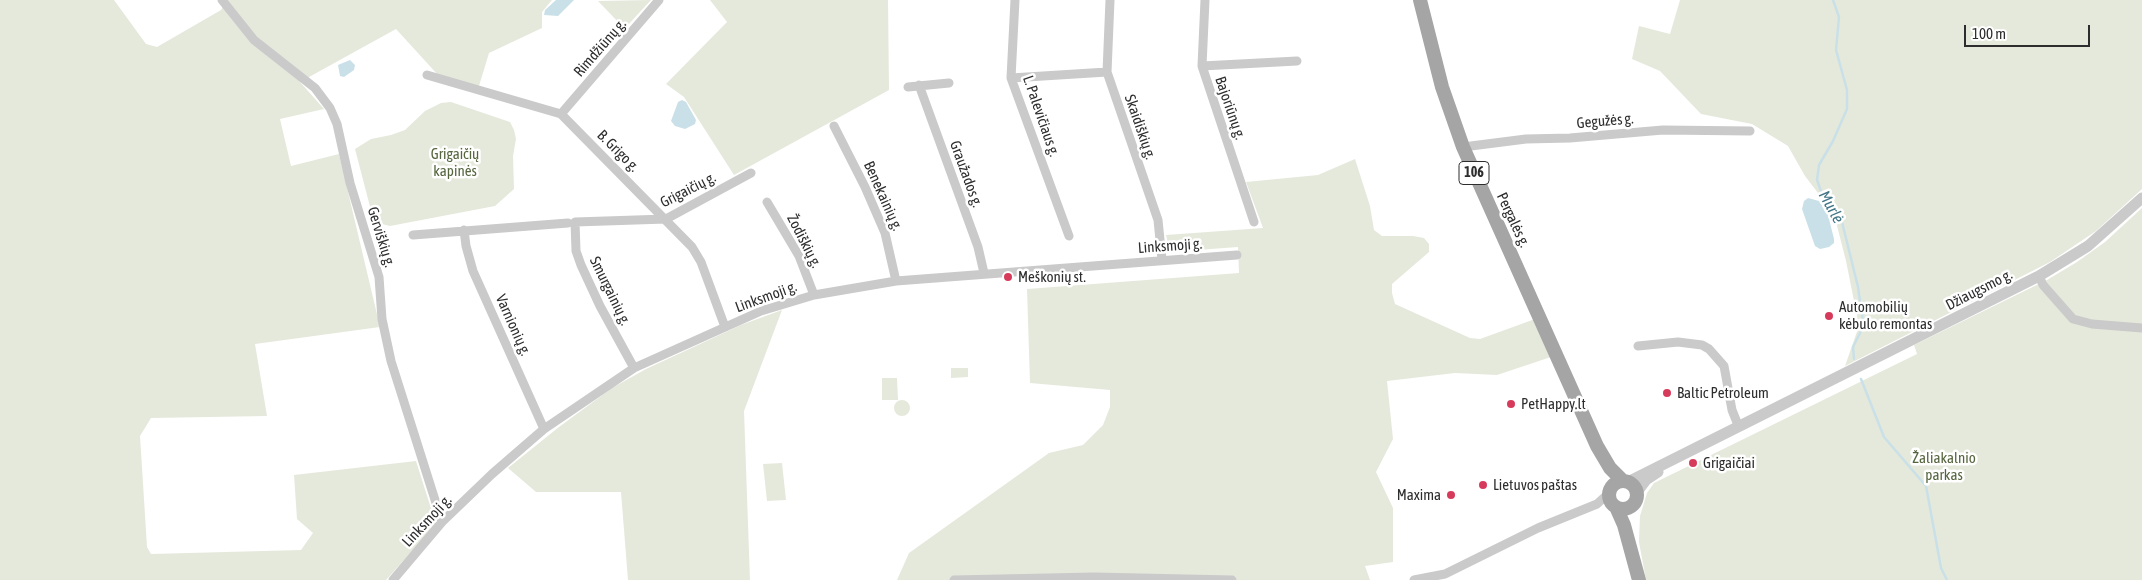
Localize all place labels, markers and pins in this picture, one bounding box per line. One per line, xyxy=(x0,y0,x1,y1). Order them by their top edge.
place label: Meškonių st. xyxy=(1018,268,1086,286)
marker: Meškonių st. xyxy=(1002,271,1014,283)
place label: Automobilių kėbulo remontas xyxy=(1839,298,1932,333)
marker: Automobilių kėbulo remontas xyxy=(1823,310,1835,322)
place label: Baltic Petroleum xyxy=(1677,384,1769,402)
marker: Baltic Petroleum xyxy=(1661,387,1673,399)
place label: PetHappy.lt xyxy=(1521,395,1586,413)
marker: PetHappy.lt xyxy=(1505,398,1517,410)
place label: Grigaičiai xyxy=(1703,454,1755,472)
marker: Grigaičiai xyxy=(1687,457,1699,469)
place label: Lietuvos paštas xyxy=(1493,476,1577,494)
marker: Lietuvos paštas xyxy=(1477,479,1489,491)
place label: Maxima xyxy=(1397,486,1441,504)
marker: Maxima xyxy=(1445,489,1457,501)

